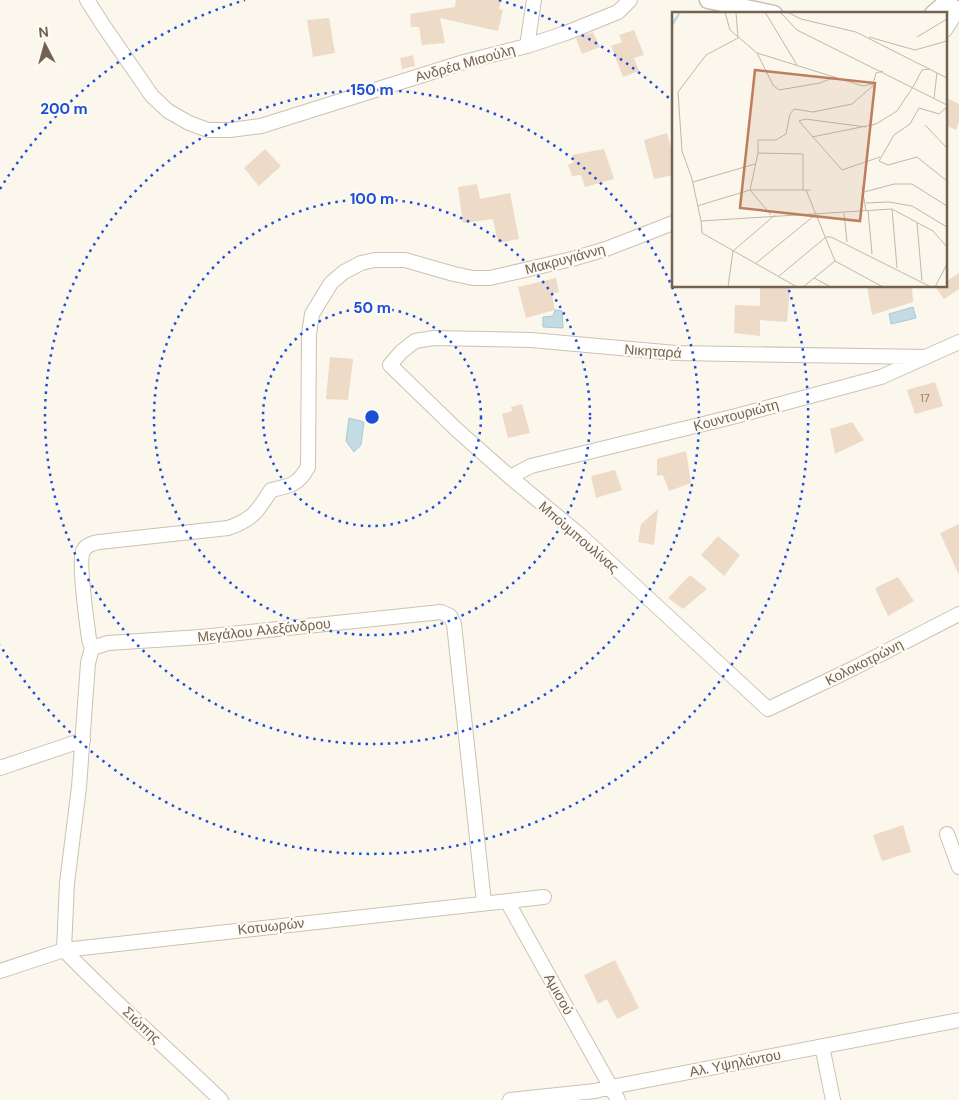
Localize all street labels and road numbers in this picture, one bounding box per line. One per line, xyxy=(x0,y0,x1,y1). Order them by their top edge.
street label: Ανδρέα Μιαούλη xyxy=(413,40,517,86)
street label: Μακρυγιάννη xyxy=(523,240,607,278)
street label: Νικηταρά xyxy=(624,340,682,362)
street label: Κουντουριώτη xyxy=(691,395,781,435)
street label: Μπουμπουλίνας xyxy=(535,497,623,577)
street label: Μεγάλου Αλεξάνδρου xyxy=(197,614,331,646)
street label: Κολοκοτρώνη xyxy=(822,635,906,689)
street label: Κοτυωρών xyxy=(237,914,305,938)
street label: Αμισού xyxy=(540,970,578,1018)
street label: Σιώπης xyxy=(119,1003,165,1048)
street label: Αλ. Υψηλάντου xyxy=(688,1045,782,1081)

